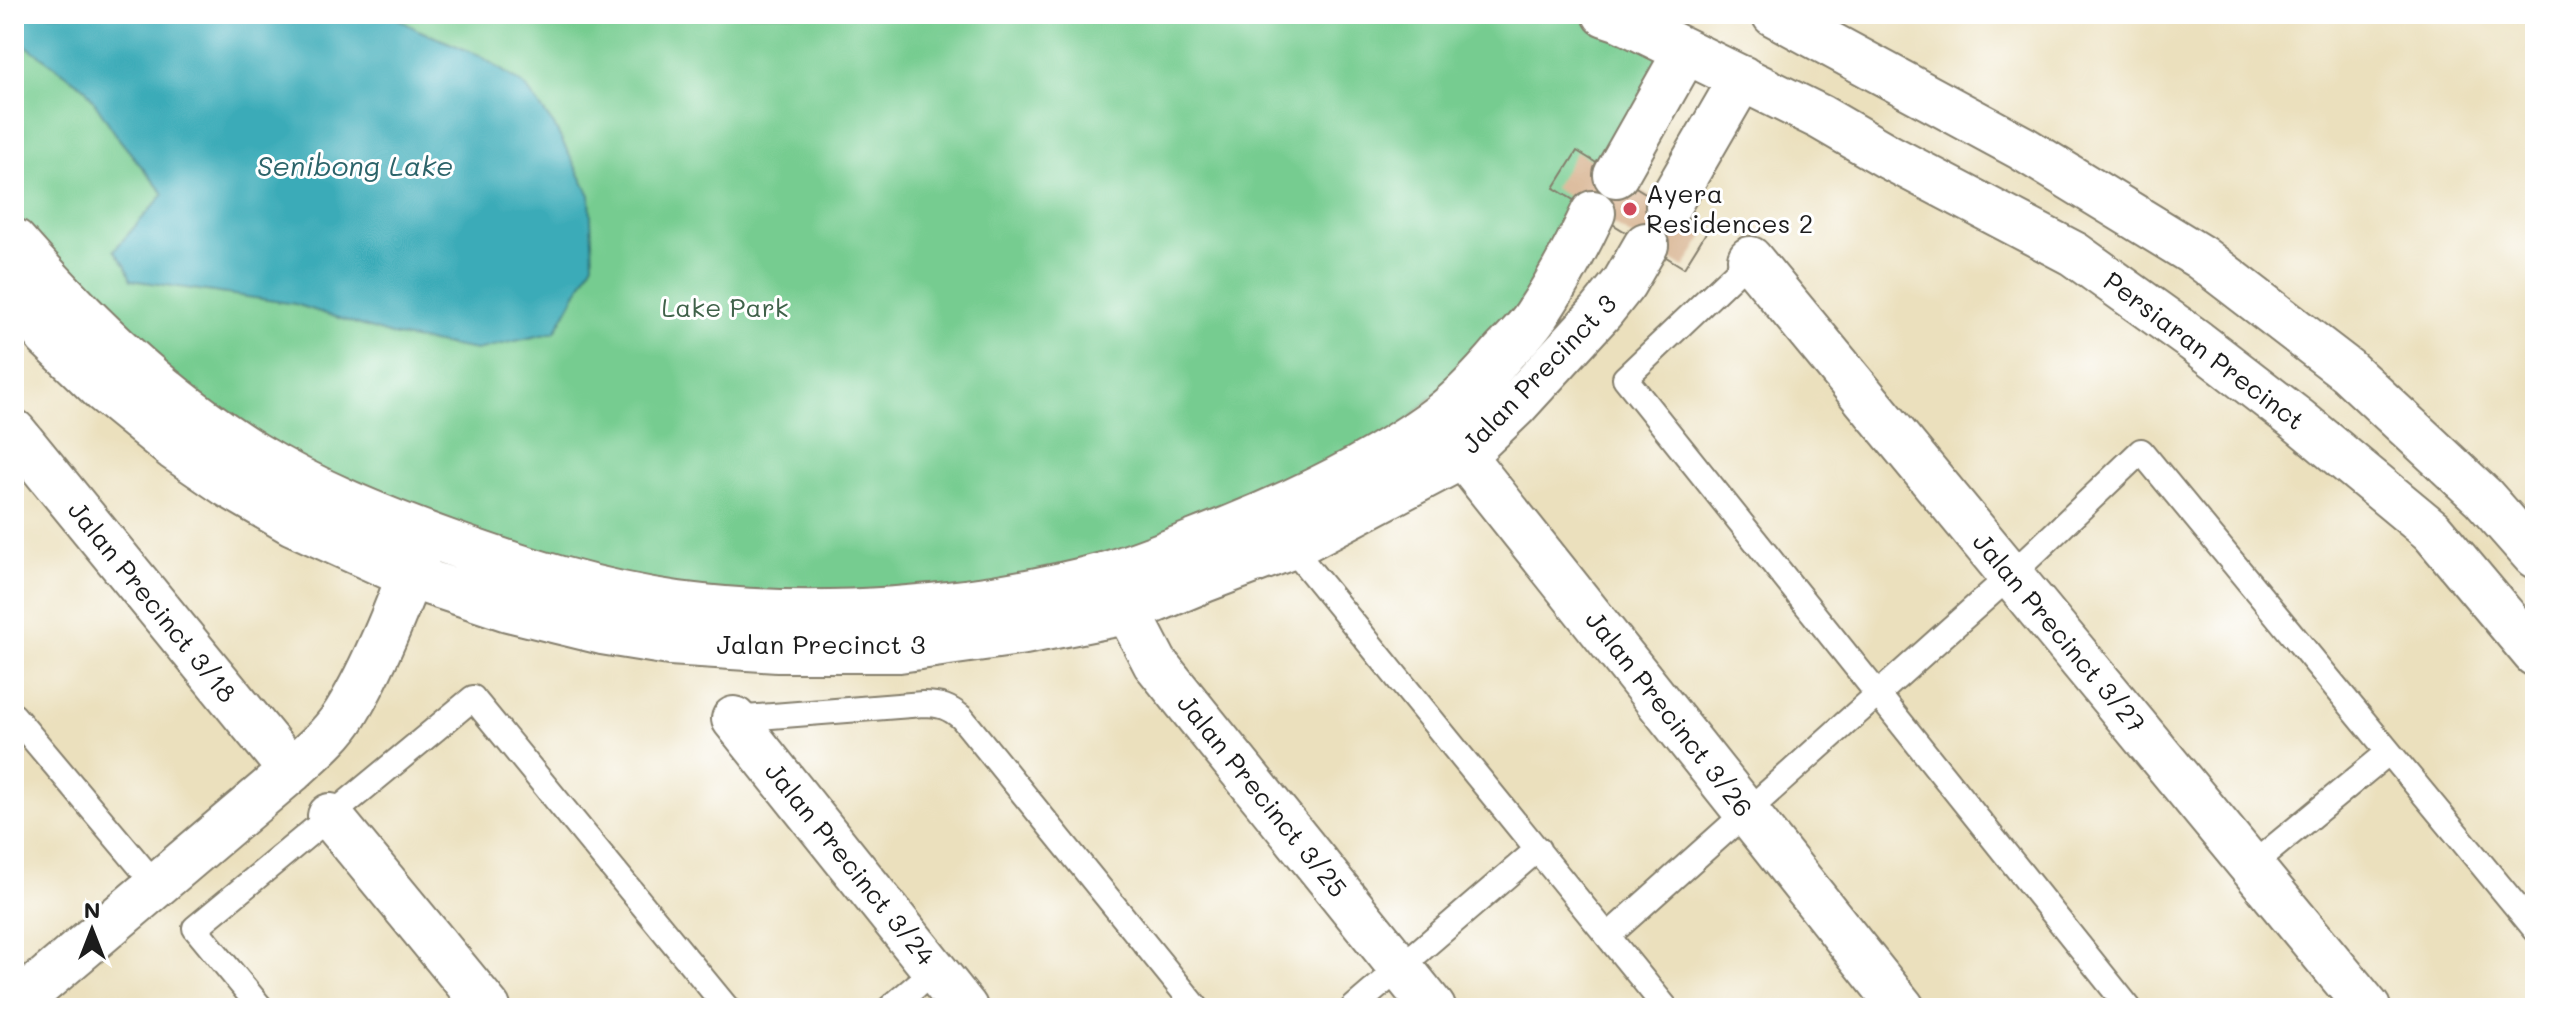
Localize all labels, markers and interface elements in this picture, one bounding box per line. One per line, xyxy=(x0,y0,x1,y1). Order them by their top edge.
water label: Senibong Lake xyxy=(257,147,453,183)
place label: Ayera Residences 2 xyxy=(1646,176,1813,240)
marker: Ayera Residences 2 xyxy=(1621,200,1639,218)
street label: Persiaran Precinct xyxy=(2097,263,2312,437)
street label: Jalan Precinct 3 xyxy=(1453,286,1623,460)
park label: Lake Park xyxy=(661,290,789,324)
street label: Jalan Precinct 3/18 xyxy=(61,494,245,709)
street label: Jalan Precinct 3/27 xyxy=(1966,525,2154,740)
street label: Jalan Precinct 3/26 xyxy=(1579,603,1761,823)
street label: Jalan Precinct 3 xyxy=(717,627,925,661)
street label: Jalan Precinct 3/25 xyxy=(1170,687,1355,904)
street label: Jalan Precinct 3/24 xyxy=(758,755,943,972)
north arrow xyxy=(52,890,132,970)
text: N xyxy=(84,895,100,924)

